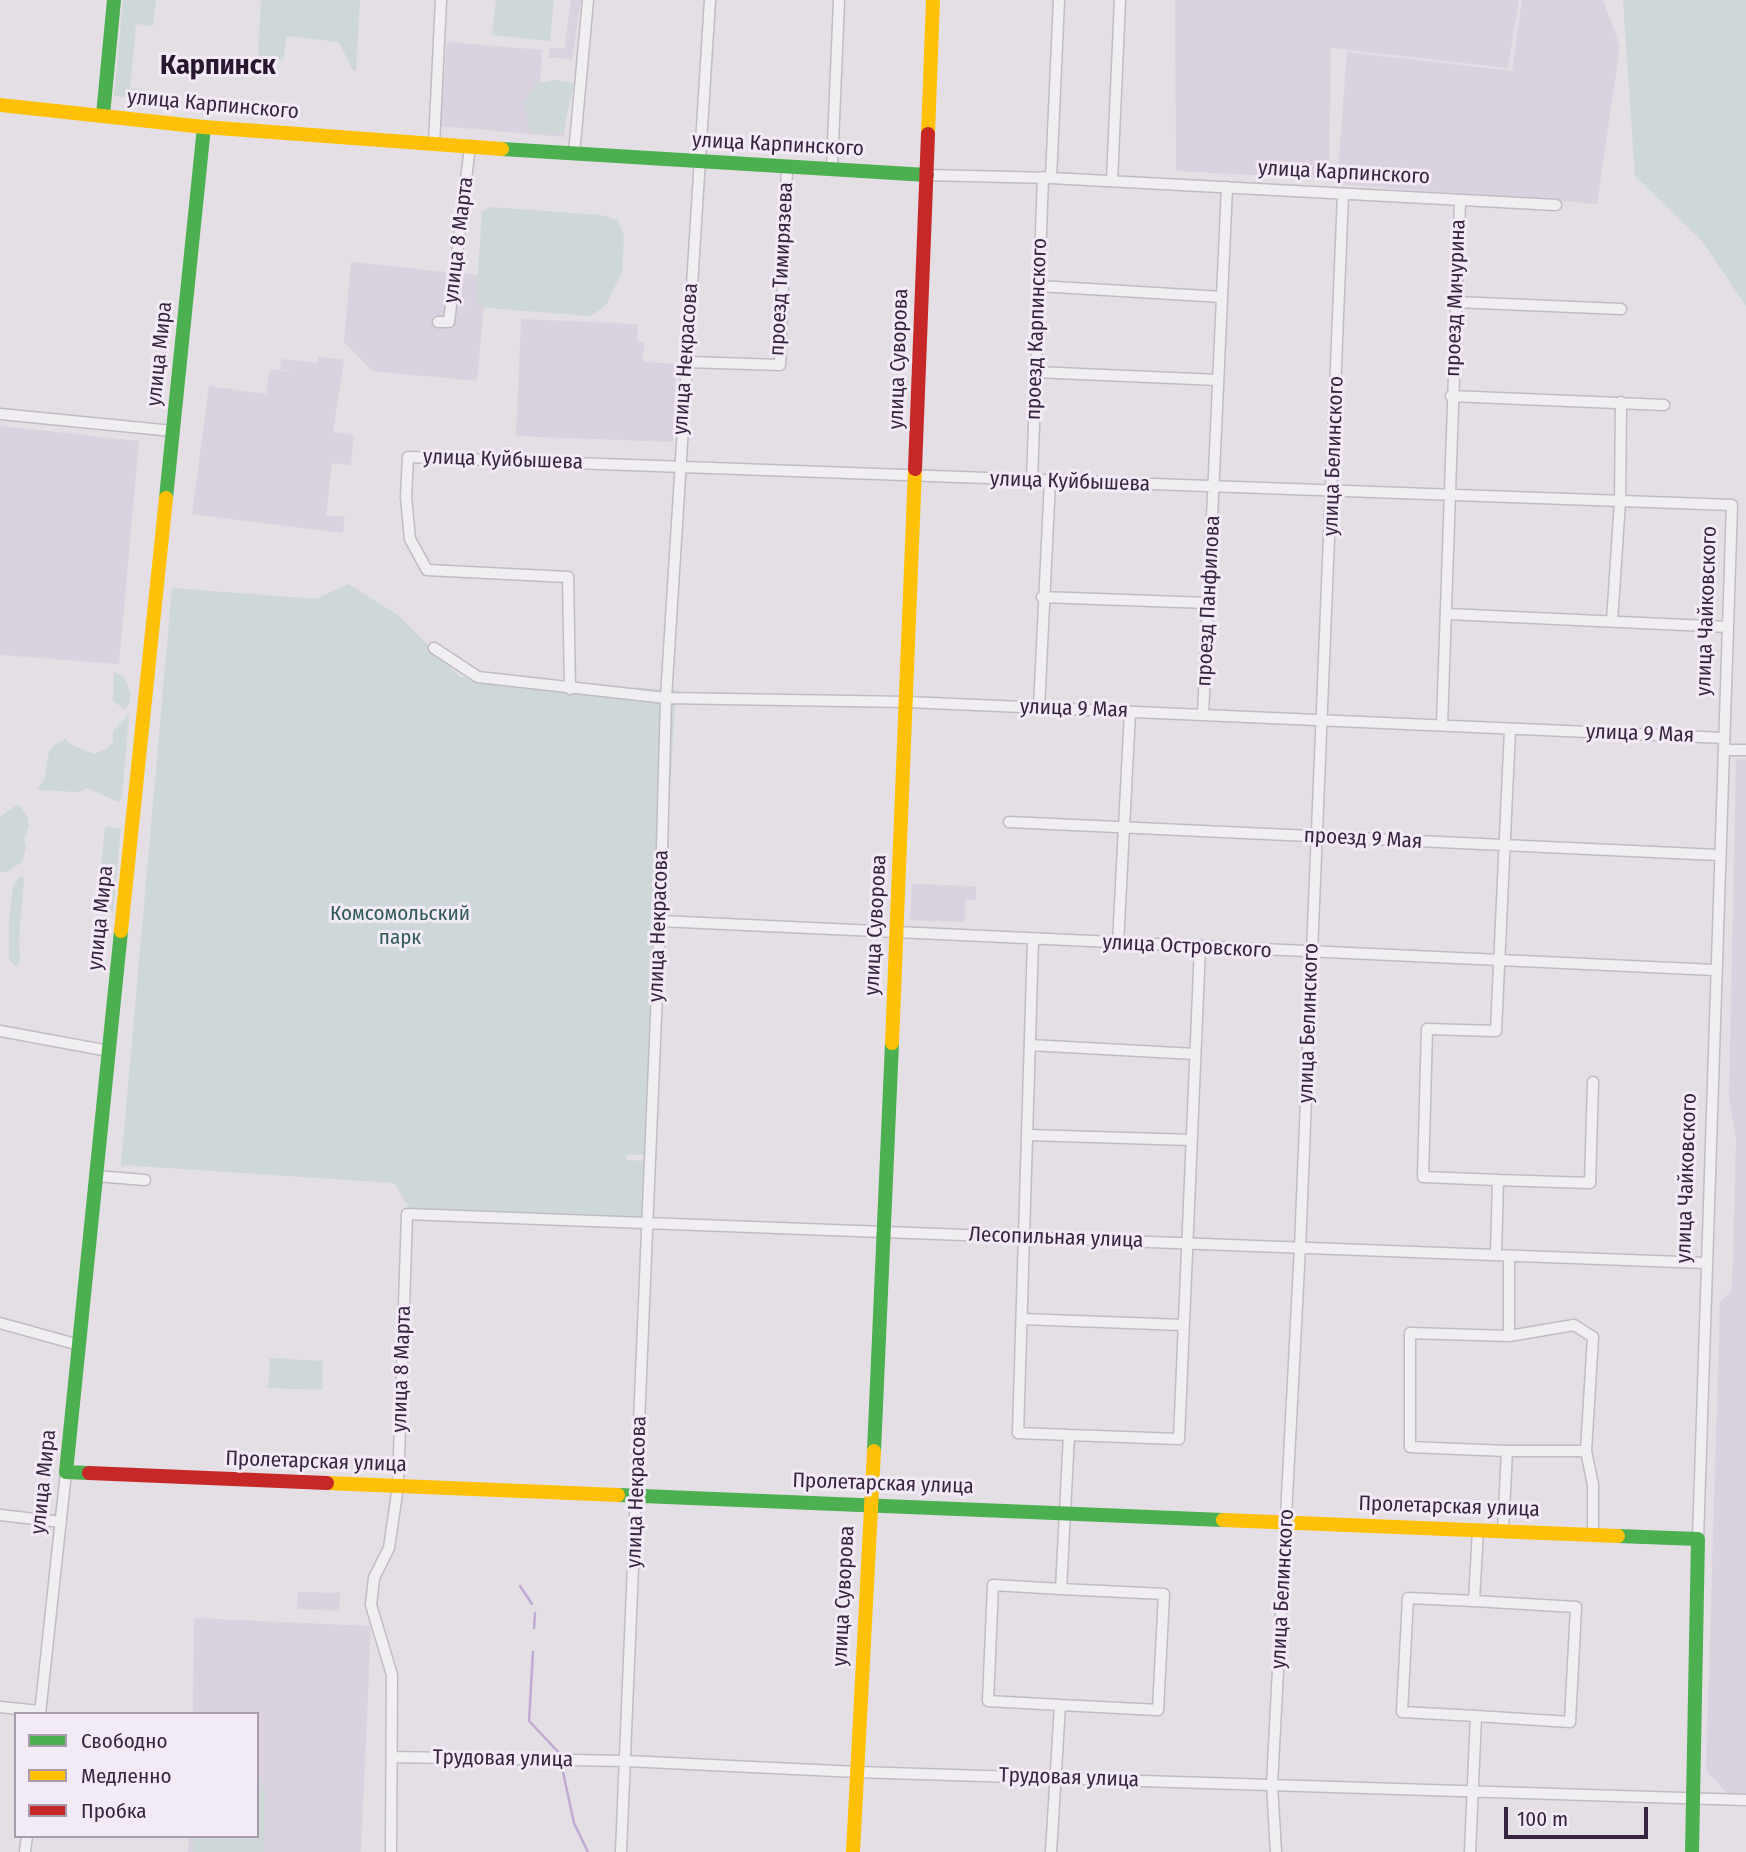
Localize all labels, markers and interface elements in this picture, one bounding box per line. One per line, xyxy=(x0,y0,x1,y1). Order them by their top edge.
district label: Карпинск xyxy=(160,49,276,83)
street label: улица Карпинского xyxy=(126,85,300,125)
street label: улица Карпинского xyxy=(691,128,865,162)
street label: улица Карпинского xyxy=(1257,156,1431,190)
street label: улица 8 Марта xyxy=(439,175,479,305)
street label: проезд Тимирязева xyxy=(765,181,799,357)
street label: проезд Мичурина xyxy=(1441,219,1471,377)
street label: проезд Карпинского xyxy=(1021,237,1053,421)
street label: улица Некрасова xyxy=(668,282,704,436)
street label: улица Суворова xyxy=(884,288,914,430)
street label: улица Мира xyxy=(142,300,178,408)
street label: улица Белинского xyxy=(1319,375,1349,537)
street label: улица Куйбышева xyxy=(423,445,583,475)
street label: улица Куйбышева xyxy=(990,467,1150,497)
street label: проезд Панфилова xyxy=(1192,515,1226,687)
street label: улица Чайковского xyxy=(1691,526,1723,696)
street label: улица 9 Мая xyxy=(1019,695,1129,723)
street label: улица 9 Мая xyxy=(1585,720,1695,748)
street label: проезд 9 Мая xyxy=(1303,823,1423,855)
street label: улица Некрасова xyxy=(644,850,674,1002)
street label: улица Суворова xyxy=(860,854,892,996)
street label: улица Мира xyxy=(83,864,119,972)
park label: Комсомольский парк xyxy=(330,901,470,951)
street label: улица Островского xyxy=(1102,930,1272,964)
street label: улица Белинского xyxy=(1294,942,1324,1104)
street label: улица Чайковского xyxy=(1671,1093,1703,1263)
street label: Лесопильная улица xyxy=(968,1222,1144,1254)
street label: улица 8 Марта xyxy=(387,1305,417,1433)
street label: улица Некрасова xyxy=(622,1416,652,1568)
street label: улица Мира xyxy=(26,1428,62,1536)
street label: Пролетарская улица xyxy=(225,1446,407,1478)
street label: Пролетарская улица xyxy=(792,1468,974,1500)
street label: Пролетарская улица xyxy=(1358,1491,1540,1523)
street label: улица Белинского xyxy=(1266,1508,1300,1670)
street label: улица Суворова xyxy=(828,1525,860,1667)
legend xyxy=(14,1712,259,1838)
text: Свободно xyxy=(81,1728,167,1754)
street label: Трудовая улица xyxy=(433,1745,573,1773)
text: Медленно xyxy=(81,1763,171,1789)
street label: Трудовая улица xyxy=(999,1763,1139,1793)
scale bar xyxy=(1508,1792,1652,1836)
text: Пробка xyxy=(81,1798,147,1824)
text: 100 m xyxy=(1517,1806,1568,1832)

